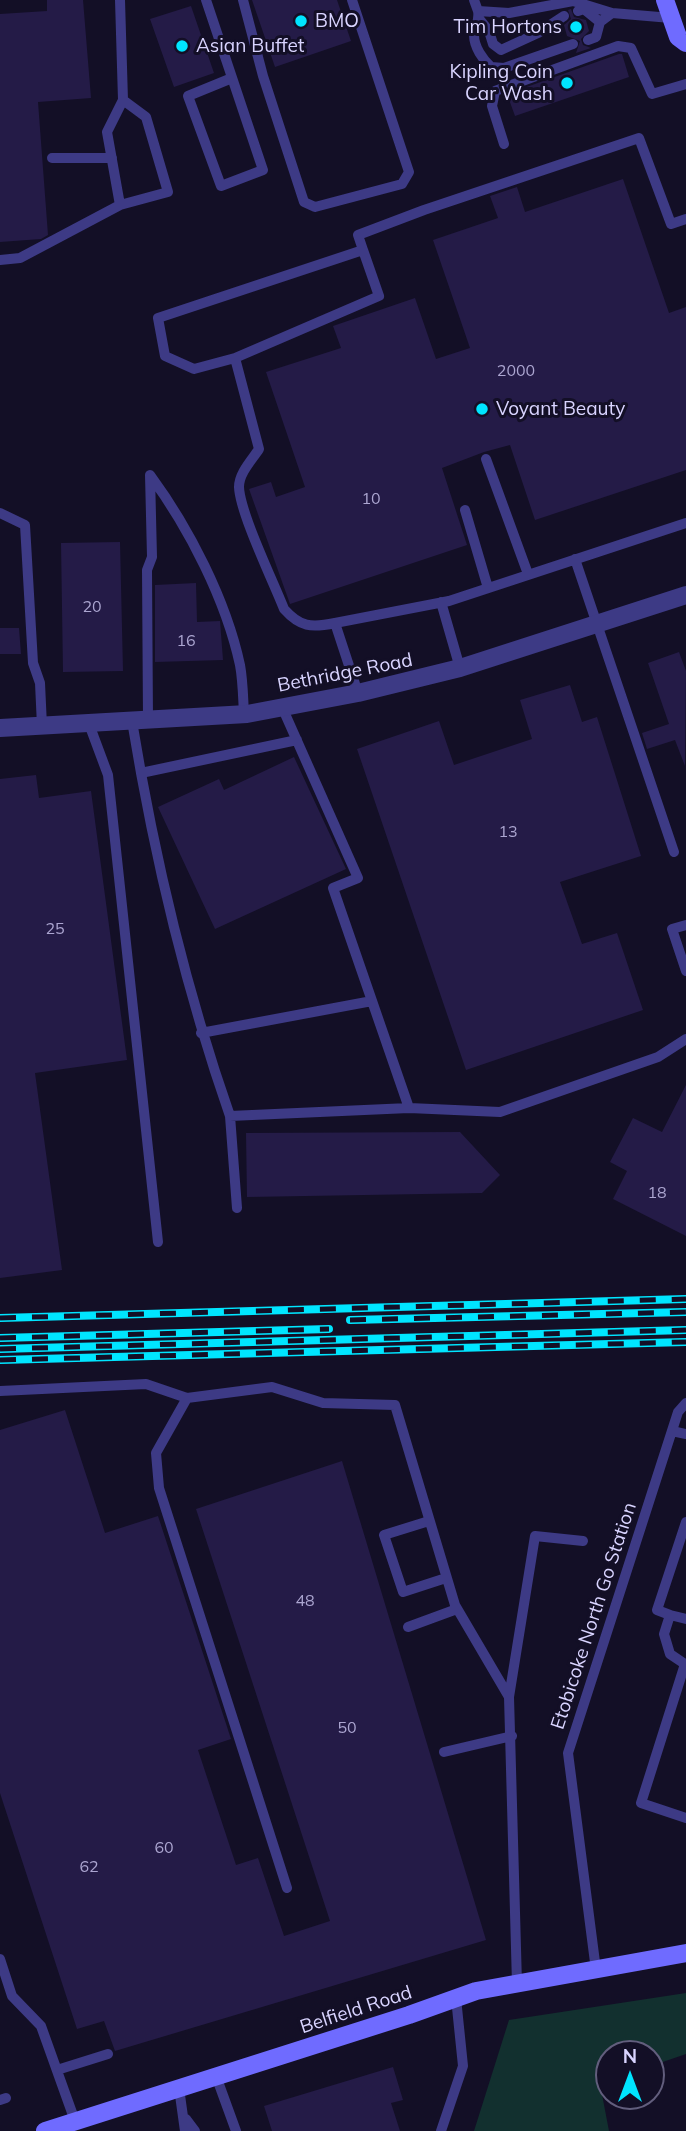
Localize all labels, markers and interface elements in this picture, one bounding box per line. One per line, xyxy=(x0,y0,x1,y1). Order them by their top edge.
place label: BMO xyxy=(315,10,359,32)
marker: BMO xyxy=(293,13,309,29)
place label: Tim Hortons xyxy=(454,16,562,38)
marker: Tim Hortons xyxy=(568,19,584,35)
place label: Asian Buffet xyxy=(196,35,304,57)
marker: Asian Buffet xyxy=(174,38,190,54)
place label: Kipling Coin Car Wash xyxy=(450,61,553,105)
marker: Kipling Coin Car Wash xyxy=(559,75,575,91)
house number: 2000 xyxy=(497,361,535,381)
place label: Voyant Beauty xyxy=(496,398,625,420)
marker: Voyant Beauty xyxy=(474,401,490,417)
house number: 10 xyxy=(361,489,381,509)
house number: 20 xyxy=(82,597,102,617)
house number: 16 xyxy=(176,631,196,651)
street label: Bethridge Road xyxy=(275,649,415,697)
house number: 13 xyxy=(498,822,518,842)
house number: 25 xyxy=(45,919,65,939)
house number: 18 xyxy=(647,1183,667,1203)
street label: Etobicoke North Go Station xyxy=(547,1500,641,1732)
house number: 48 xyxy=(295,1591,315,1611)
house number: 50 xyxy=(337,1718,357,1738)
house number: 60 xyxy=(154,1838,174,1858)
house number: 62 xyxy=(79,1857,99,1877)
street label: Belfield Road xyxy=(297,1981,415,2039)
north arrow xyxy=(595,2040,665,2110)
text: N xyxy=(623,2044,637,2068)

